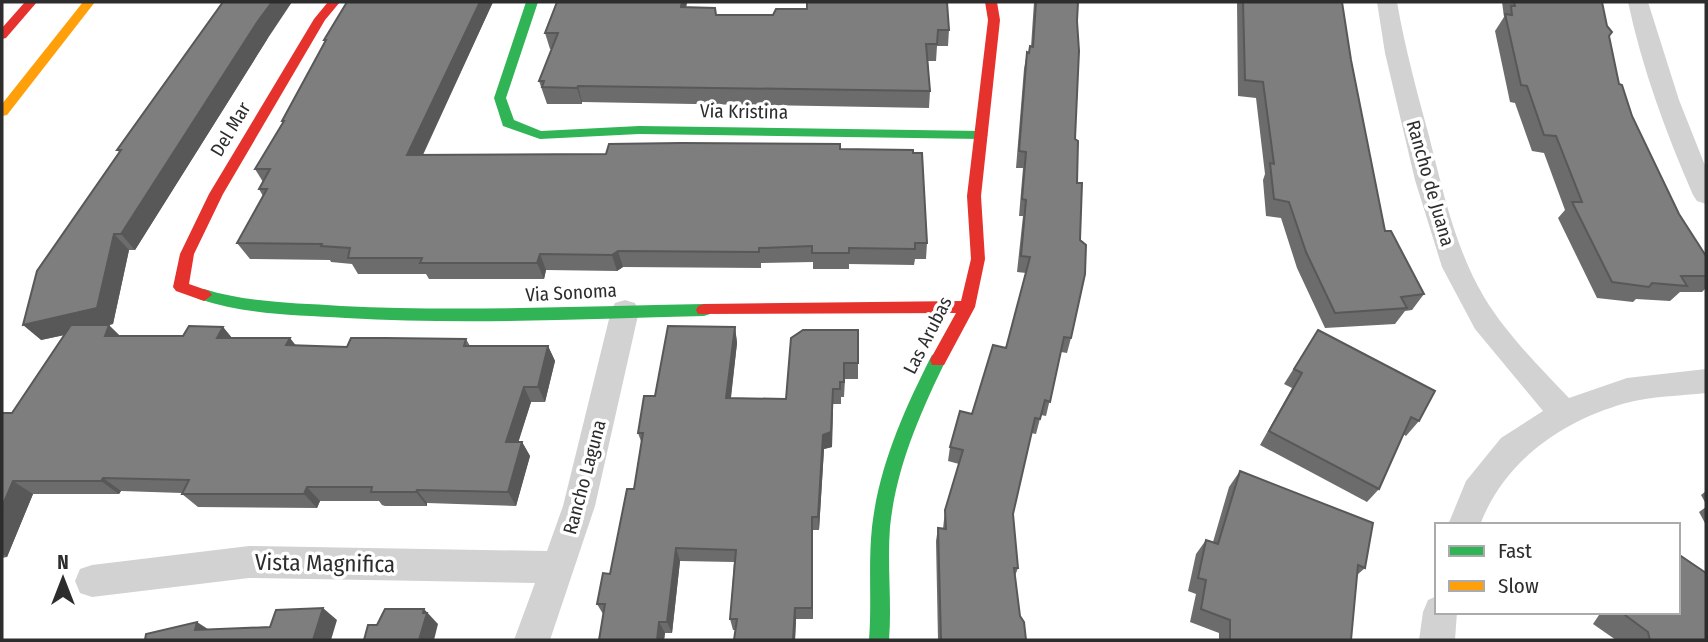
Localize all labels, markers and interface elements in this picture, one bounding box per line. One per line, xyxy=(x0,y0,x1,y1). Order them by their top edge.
street label: Del Mar xyxy=(205,98,256,161)
street label: Via Kristina xyxy=(700,99,788,124)
street label: Rancho de Juana xyxy=(1402,118,1459,249)
street label: Via Sonoma xyxy=(525,279,617,306)
street label: Las Arubas xyxy=(898,293,957,378)
street label: Rancho Laguna xyxy=(558,417,611,537)
legend xyxy=(1435,523,1680,614)
text: Fast xyxy=(1498,538,1532,564)
north arrow xyxy=(28,544,98,614)
street label: Vista Magnifica xyxy=(255,548,395,578)
text: N xyxy=(57,551,69,574)
text: Slow xyxy=(1498,573,1539,599)

